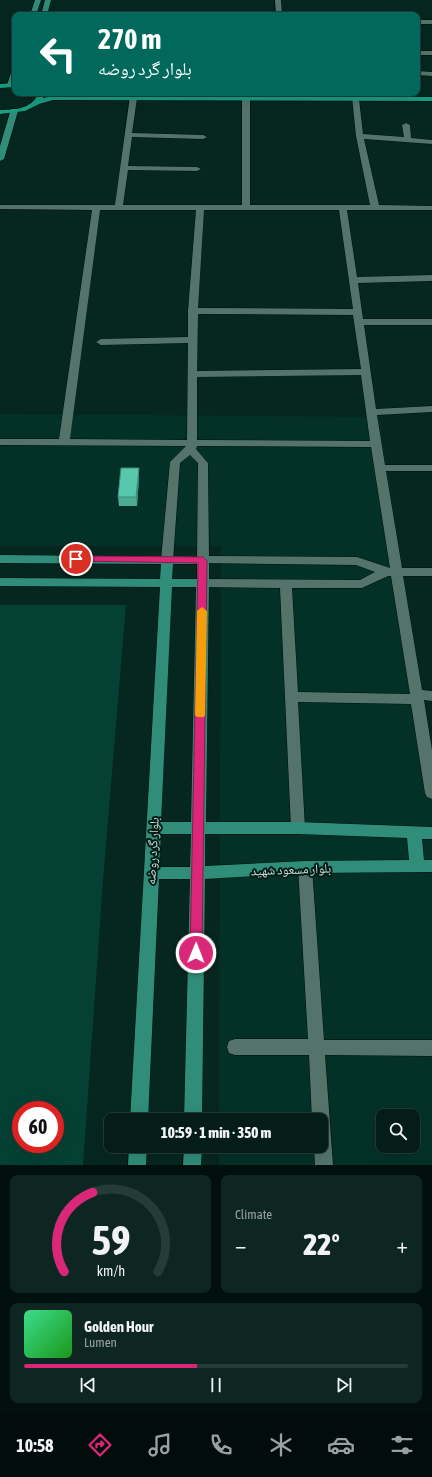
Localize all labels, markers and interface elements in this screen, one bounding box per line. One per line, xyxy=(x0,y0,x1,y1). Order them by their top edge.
text: 270 m xyxy=(98,23,161,55)
icon: left xyxy=(32,28,84,80)
text: بلوار گرد روضه xyxy=(98,58,192,79)
pin xyxy=(59,542,93,576)
icon: arrive xyxy=(65,548,87,570)
street label: بلوار گرد روضه xyxy=(143,817,163,885)
street label: بلوار مسعود شهید xyxy=(251,861,331,879)
position arrow xyxy=(175,932,217,974)
speed limit sign: 60 xyxy=(12,1101,64,1153)
map controls xyxy=(376,1109,420,1153)
button: search xyxy=(376,1109,420,1153)
text: 10:59 · 1 min · 350 m xyxy=(161,1124,271,1141)
text: Climate xyxy=(235,1207,272,1222)
text: 59 xyxy=(91,1216,130,1264)
text: 22° xyxy=(303,1227,340,1261)
text: − xyxy=(235,1232,246,1258)
text: + xyxy=(397,1232,408,1258)
text: km/h xyxy=(96,1263,125,1279)
text: Golden Hour xyxy=(84,1318,154,1335)
text: Lumen xyxy=(84,1335,117,1350)
icon: previous xyxy=(77,1374,99,1396)
icon: pause xyxy=(205,1374,227,1396)
icon: next xyxy=(333,1374,355,1396)
icon: directions xyxy=(86,1431,114,1459)
icon: music xyxy=(146,1431,174,1459)
icon: phone xyxy=(207,1431,235,1459)
icon: climate xyxy=(267,1431,295,1459)
icon: car xyxy=(327,1431,355,1459)
icon: filters xyxy=(388,1431,416,1459)
text: 10:58 xyxy=(16,1435,54,1456)

